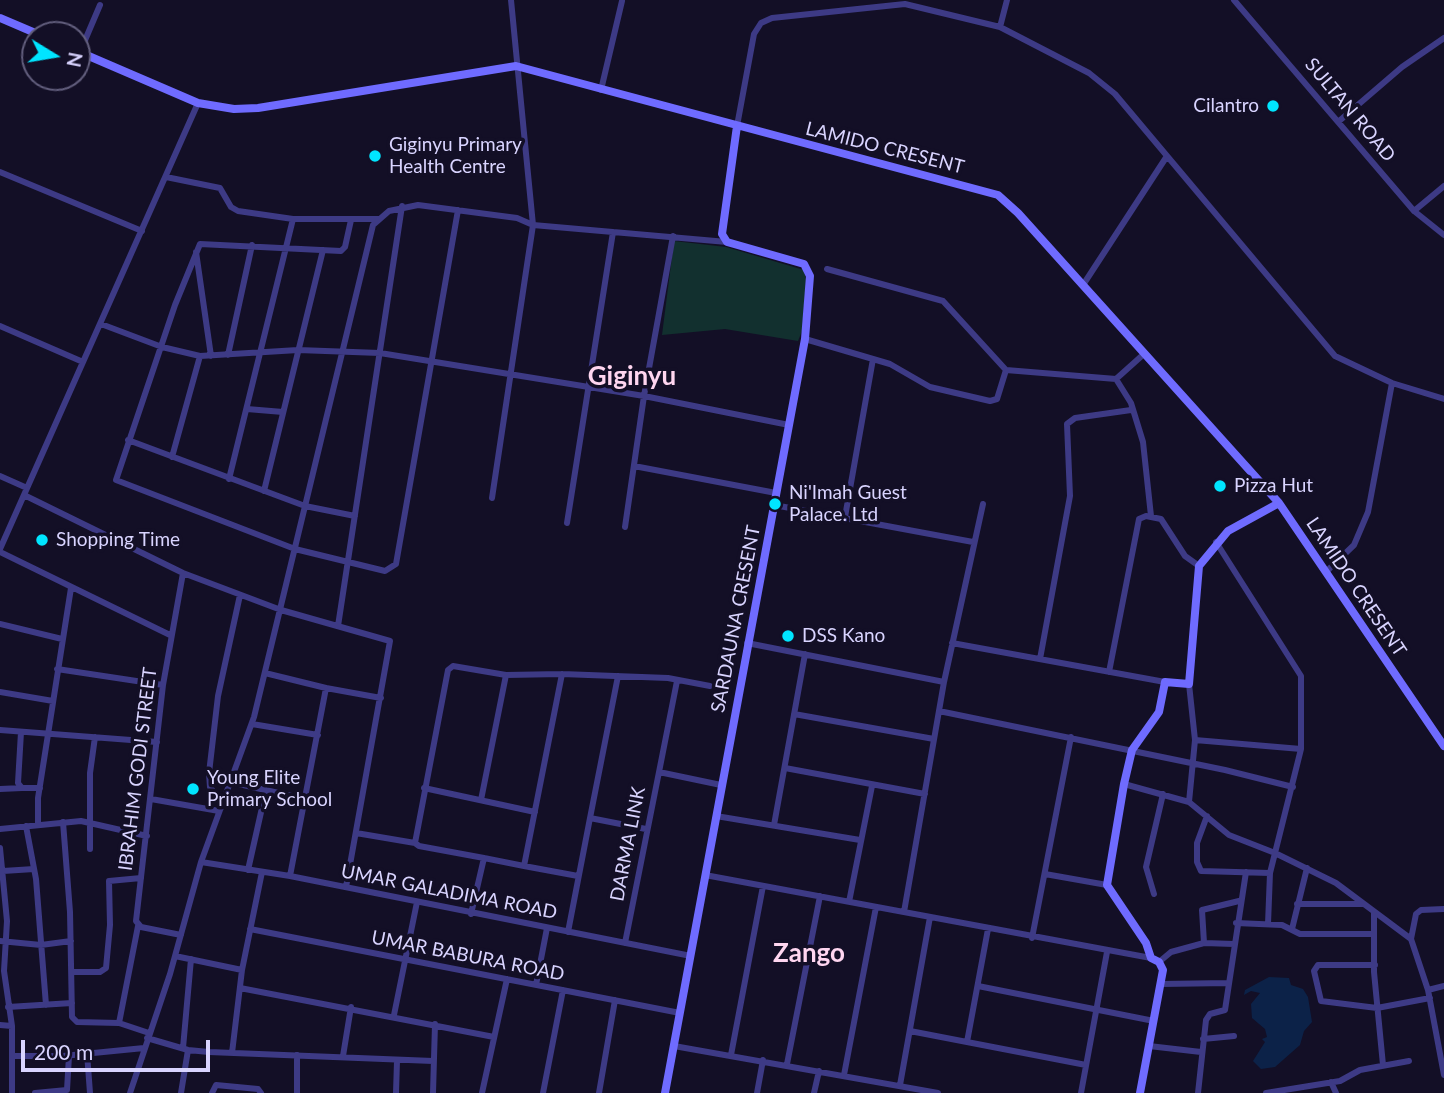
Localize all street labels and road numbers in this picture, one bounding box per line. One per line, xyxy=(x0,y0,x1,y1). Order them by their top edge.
street label: SULTAN ROAD xyxy=(1300,54,1400,166)
street label: LAMIDO CRESENT xyxy=(803,117,967,179)
street label: LAMIDO CRESENT xyxy=(1301,513,1411,661)
street label: SARDAUNA CRESENT xyxy=(707,523,765,715)
street label: IBRAHIM GODI STREET xyxy=(114,666,162,872)
street label: DARMA LINK xyxy=(606,785,650,903)
street label: UMAR GALADIMA ROAD xyxy=(339,860,559,924)
street label: UMAR BABURA ROAD xyxy=(370,926,566,986)

